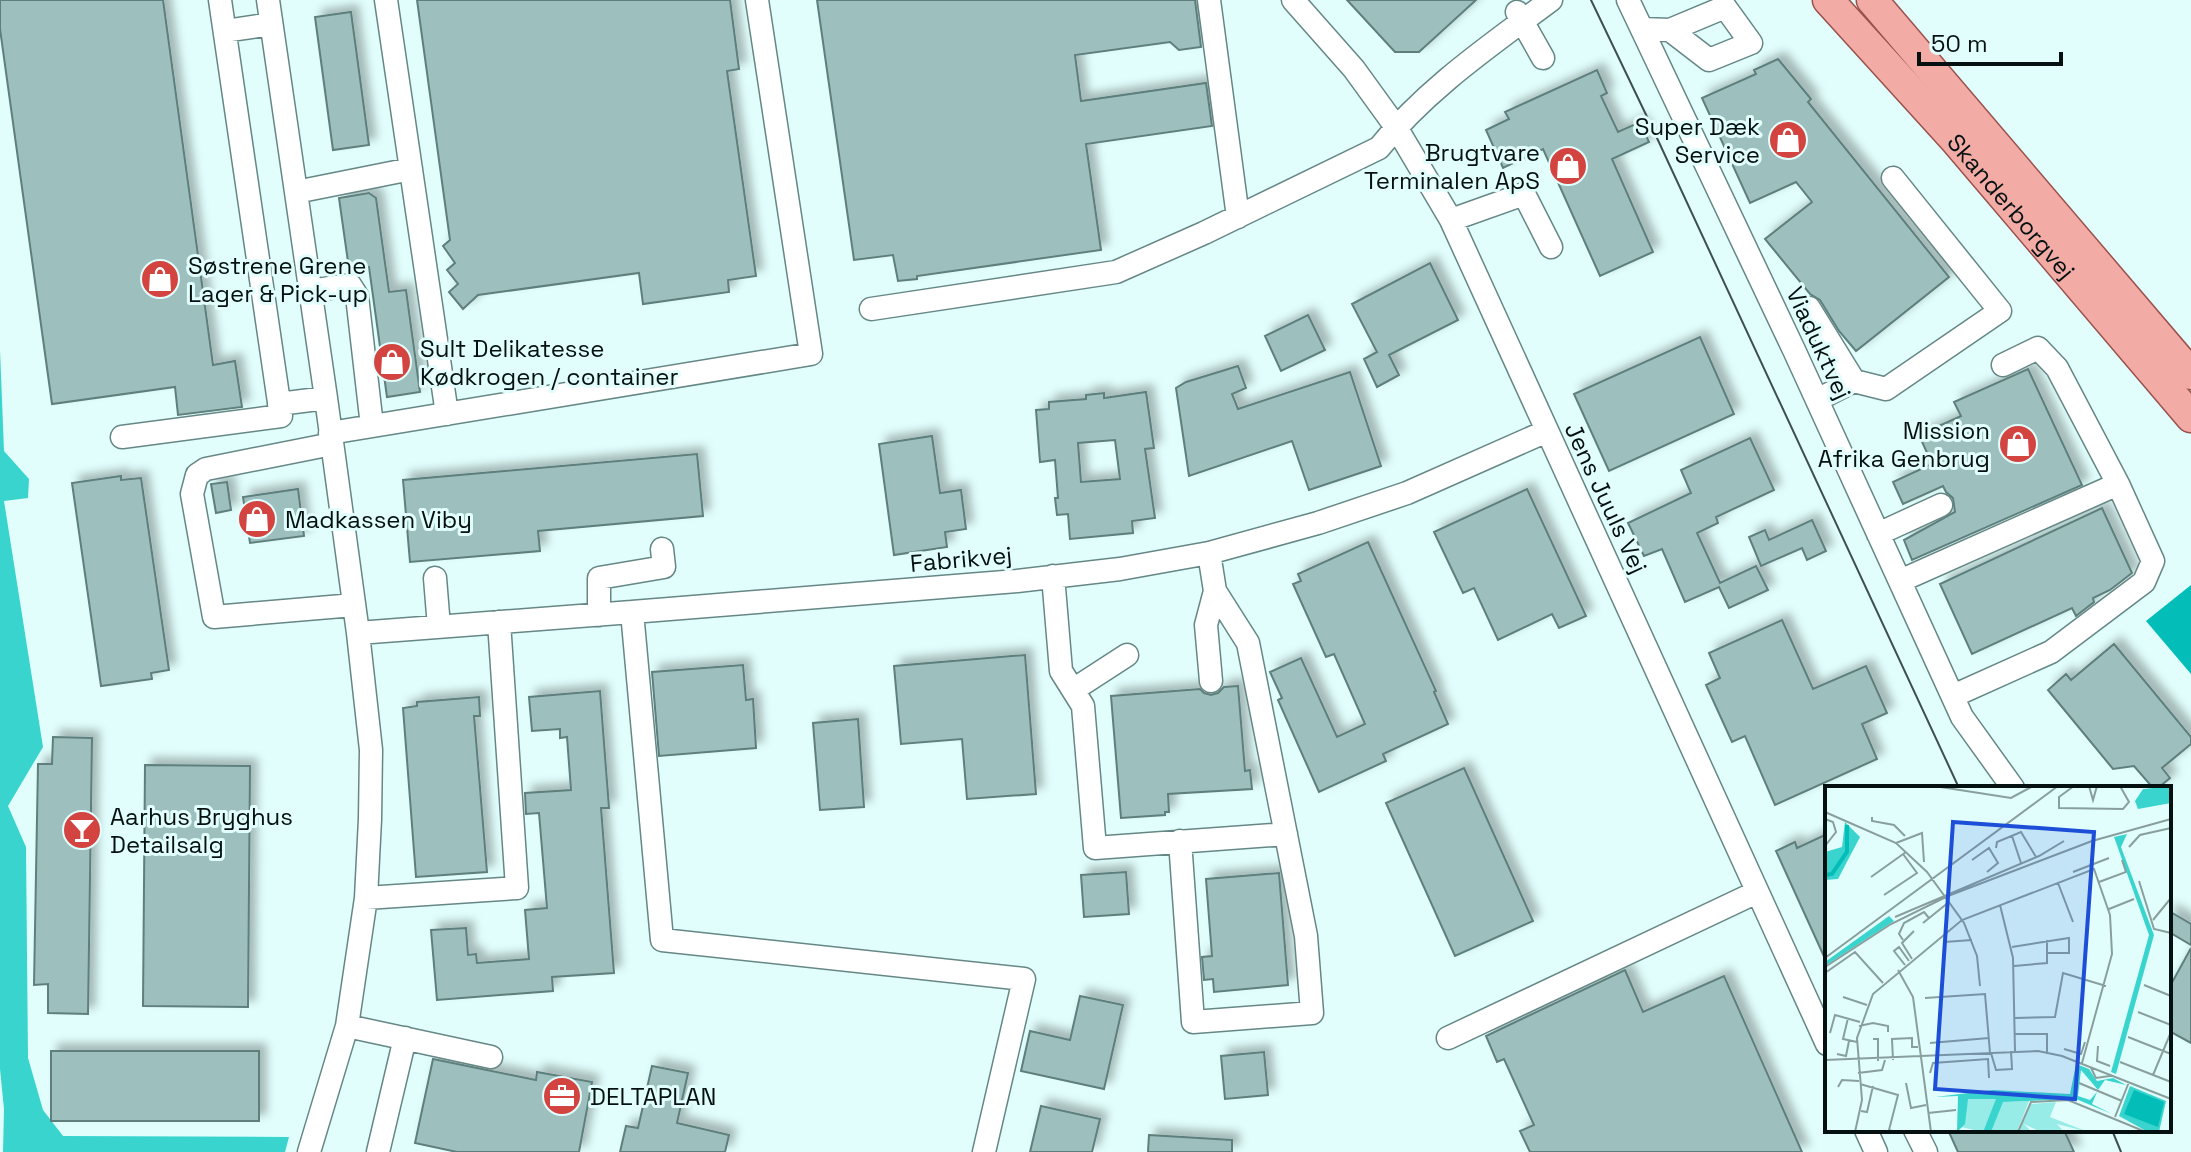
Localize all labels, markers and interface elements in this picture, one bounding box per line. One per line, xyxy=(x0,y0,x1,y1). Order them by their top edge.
scale bar xyxy=(1919,16,2061,66)
text: 50 m xyxy=(1931,28,1988,59)
place label: Super Dæk Service xyxy=(1635,111,1760,170)
shop icon: Super Dæk Service xyxy=(1767,119,1809,161)
street label: Skanderborgvej xyxy=(1941,127,2082,285)
place label: Brugtvare Terminalen ApS xyxy=(1364,137,1540,196)
shop icon: Brugtvare Terminalen ApS xyxy=(1547,145,1589,187)
place label: Søstrene Grene Lager & Pick-up xyxy=(188,250,368,309)
shop icon: Søstrene Grene Lager & Pick-up xyxy=(139,258,181,300)
street label: Viaduktvej xyxy=(1779,282,1859,404)
place label: Sult Delikatesse Kødkrogen / container xyxy=(420,333,679,392)
shop icon: Sult Delikatesse Kødkrogen / container xyxy=(371,341,413,383)
place label: Mission Afrika Genbrug xyxy=(1818,415,1990,474)
street label: Jens Juuls Vej xyxy=(1558,418,1654,578)
shop icon: Mission Afrika Genbrug xyxy=(1997,423,2039,465)
shop icon: Madkassen Viby xyxy=(236,498,278,540)
place label: Madkassen Viby xyxy=(285,504,472,535)
street label: Fabrikvej xyxy=(909,539,1013,579)
inset map xyxy=(1825,786,2171,1132)
place label: Aarhus Bryghus Detailsalg xyxy=(110,801,293,860)
bar icon: Aarhus Bryghus Detailsalg xyxy=(61,809,103,851)
office icon: DELTAPLAN xyxy=(541,1075,583,1117)
place label: DELTAPLAN xyxy=(590,1081,716,1112)

